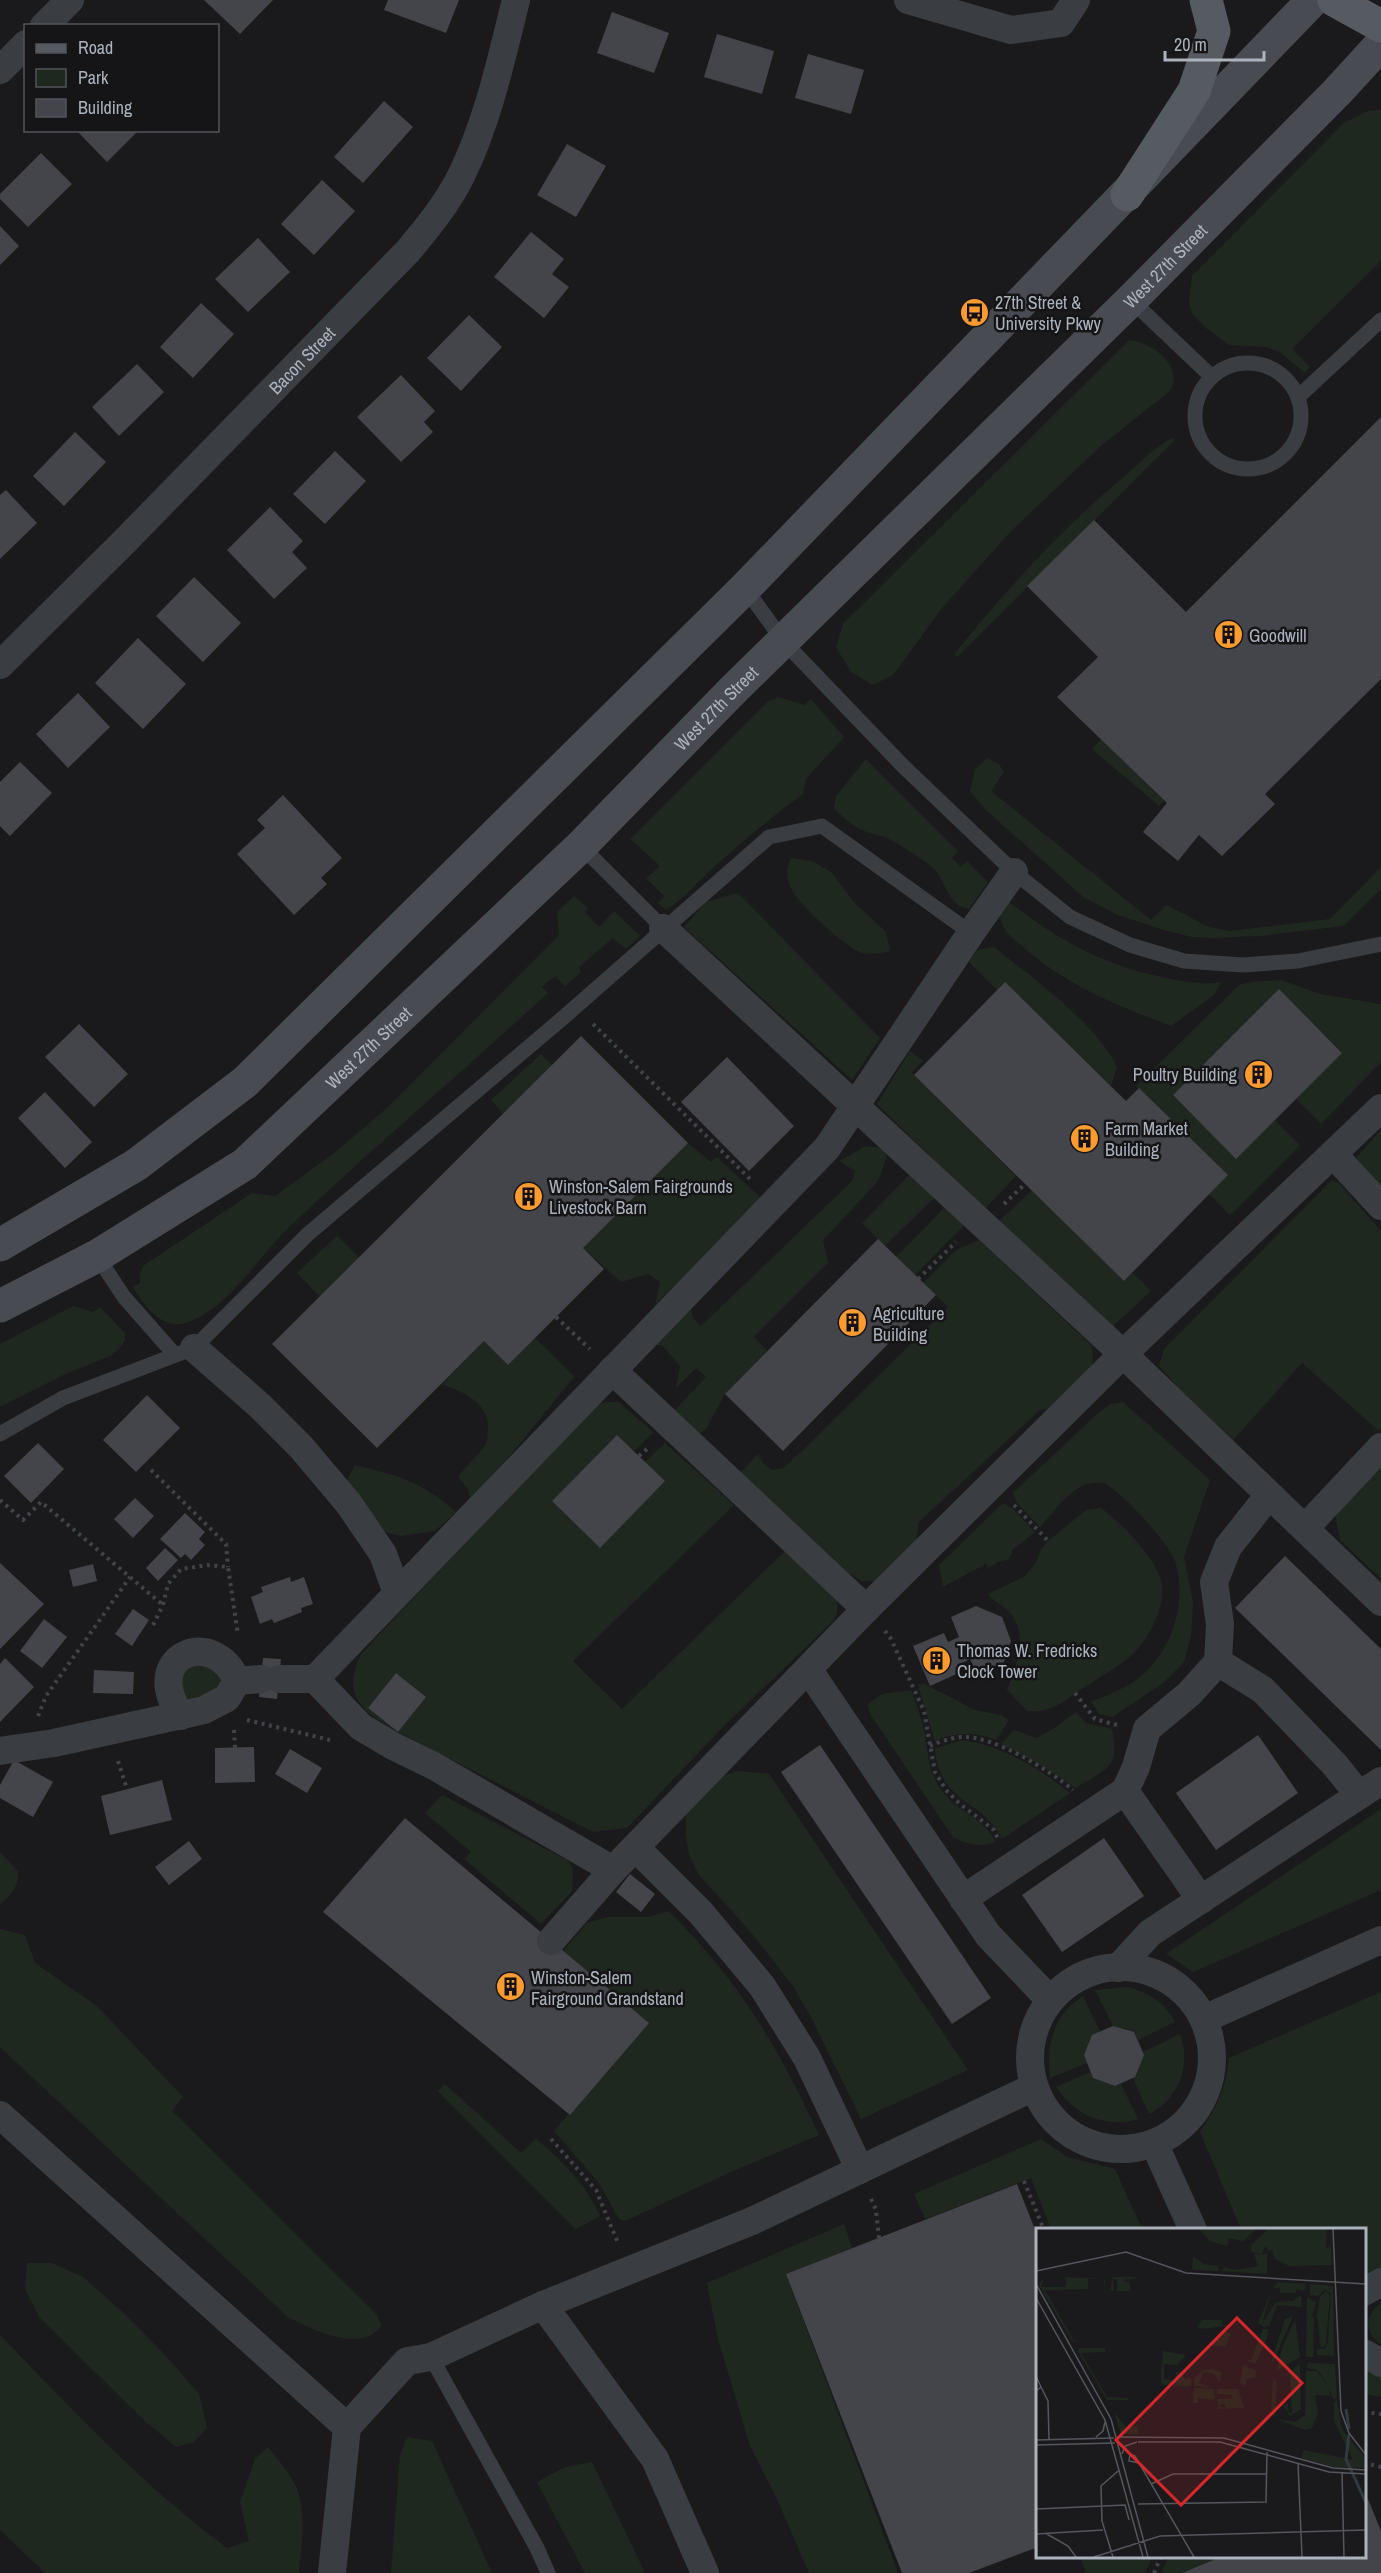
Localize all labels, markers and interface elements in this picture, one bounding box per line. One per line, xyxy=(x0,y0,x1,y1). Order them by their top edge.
legend xyxy=(24,24,219,132)
scale bar xyxy=(1165,24,1264,62)
text: 20 m xyxy=(1174,32,1207,57)
text: Road xyxy=(78,35,113,60)
text: Park xyxy=(78,65,109,90)
text: Building xyxy=(78,95,133,120)
street label: West 27th Street xyxy=(1117,218,1212,314)
place label: 27th Street & University Pkwy xyxy=(995,290,1101,336)
bus stop icon: 27th Street & University Pkwy xyxy=(958,296,990,328)
street label: Bacon Street xyxy=(263,321,340,399)
building icon: Goodwill xyxy=(1212,619,1244,651)
place label: Goodwill xyxy=(1249,623,1306,648)
street label: West 27th Street xyxy=(668,660,763,756)
street label: West 27th Street xyxy=(320,1001,417,1094)
building icon: Poultry Building xyxy=(1242,1058,1274,1090)
place label: Poultry Building xyxy=(1133,1062,1238,1087)
place label: Farm Market Building xyxy=(1105,1116,1188,1162)
building icon: Farm Market Building xyxy=(1068,1122,1100,1154)
place label: Winston-Salem Fairgrounds Livestock Barn xyxy=(549,1174,733,1220)
building icon: Winston-Salem Fairgrounds Livestock Barn xyxy=(512,1180,544,1212)
place label: Agriculture Building xyxy=(872,1301,944,1347)
building icon: Agriculture Building xyxy=(836,1307,868,1339)
place label: Thomas W. Fredricks Clock Tower xyxy=(957,1638,1097,1684)
building icon: Thomas W. Fredricks Clock Tower xyxy=(920,1644,952,1676)
place label: Winston-Salem Fairground Grandstand xyxy=(531,1965,684,2011)
building icon: Winston-Salem Fairground Grandstand xyxy=(494,1971,526,2003)
inset map xyxy=(1036,2228,1366,2558)

